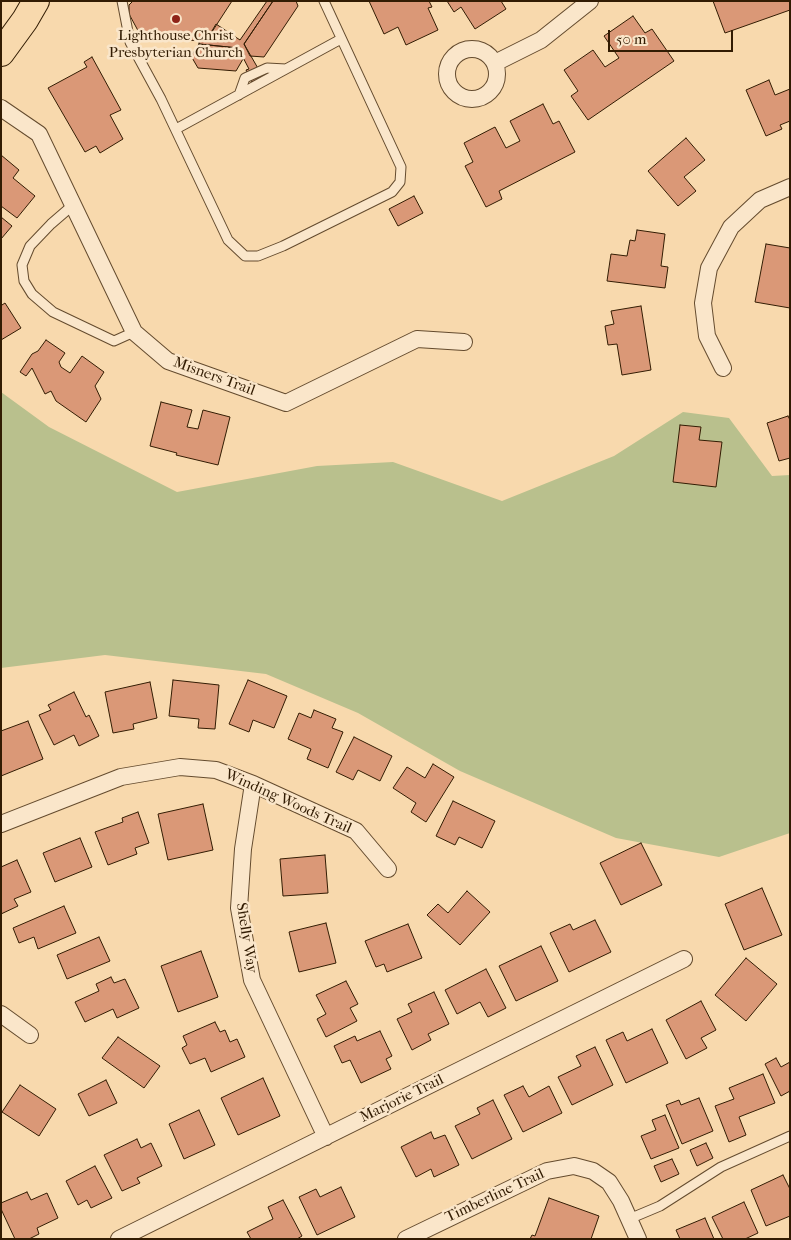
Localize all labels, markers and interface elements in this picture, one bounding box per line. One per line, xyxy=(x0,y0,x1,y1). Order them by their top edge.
marker: Lighthouse Christ Presbyterian Church xyxy=(170,13,182,25)
scale bar xyxy=(611,20,736,52)
place label: Lighthouse Christ Presbyterian Church xyxy=(109,27,243,62)
text: 50 m xyxy=(616,30,646,48)
street label: Misners Trail xyxy=(171,354,257,400)
street label: Winding Woods Trail xyxy=(222,766,354,838)
street label: Shelly Way xyxy=(232,902,260,974)
street label: Marjorie Trail xyxy=(357,1071,447,1127)
street label: Timberline Trail xyxy=(443,1165,547,1227)

